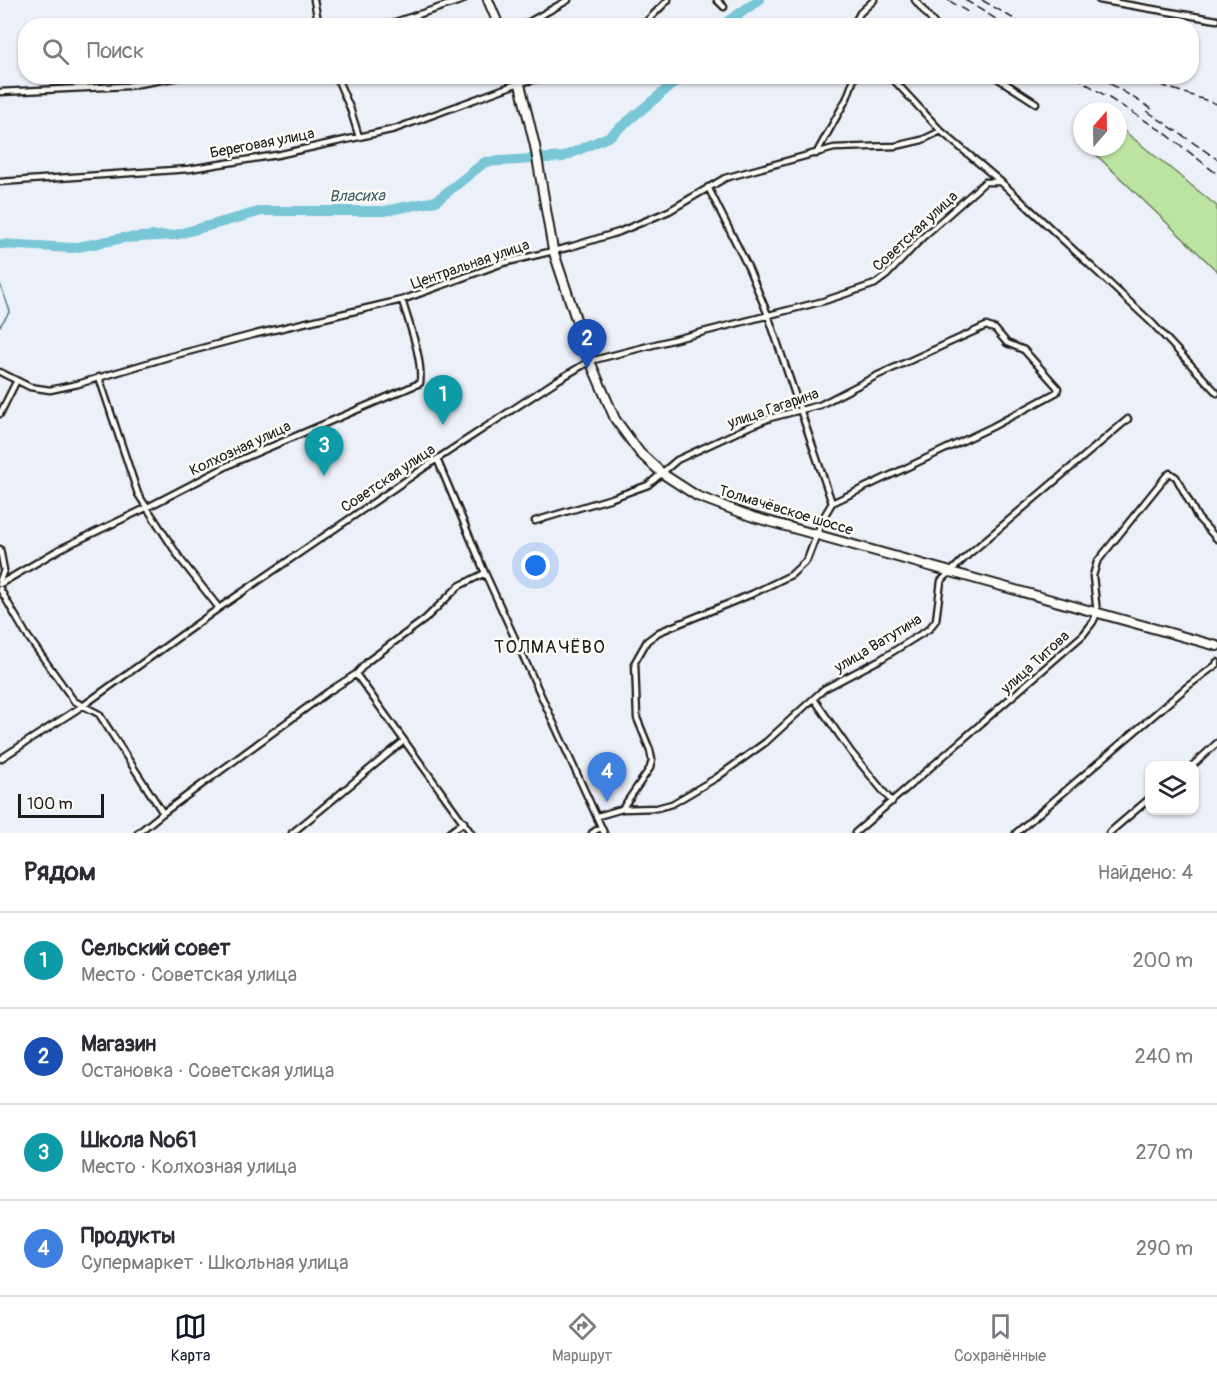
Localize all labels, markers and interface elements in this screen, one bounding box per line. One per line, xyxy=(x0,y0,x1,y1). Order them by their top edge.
search box xyxy=(18,18,1199,84)
icon: search xyxy=(39,35,72,68)
text: Поиск xyxy=(87,37,144,65)
north arrow xyxy=(1073,102,1127,156)
street label: Береговая улица xyxy=(208,124,316,163)
water label: Власиха xyxy=(329,185,387,206)
street label: Советская улица xyxy=(869,187,962,276)
street label: Центральная улица xyxy=(408,235,532,294)
pin: 2 xyxy=(568,320,606,369)
pin: 1 xyxy=(424,376,462,425)
street label: улица Гагарина xyxy=(724,384,821,433)
street label: Колхозная улица xyxy=(187,417,294,480)
pin: 3 xyxy=(304,426,344,476)
street label: Советская улица xyxy=(338,440,439,517)
street label: Толмачёвское шоссе xyxy=(716,481,856,540)
your location xyxy=(521,551,550,580)
street label: улица Ватутина xyxy=(830,610,925,677)
street label: улица Титова xyxy=(996,627,1073,699)
district label: ТОЛМАЧЁВО xyxy=(494,636,606,659)
pin: 4 xyxy=(588,752,626,802)
map controls xyxy=(1145,761,1199,815)
button: layers xyxy=(1145,761,1199,815)
scale bar xyxy=(18,791,104,818)
text: 100 m xyxy=(27,794,73,814)
text: Рядом xyxy=(24,856,96,888)
text: Найдено: 4 xyxy=(1098,860,1193,885)
text: Сельский совет xyxy=(81,934,230,962)
text: 1 xyxy=(40,948,47,973)
text: 200 m xyxy=(1132,948,1193,973)
text: Место · Советская улица xyxy=(81,962,297,987)
text: Магазин xyxy=(81,1030,156,1058)
text: 2 xyxy=(38,1044,49,1069)
text: 240 m xyxy=(1134,1044,1193,1069)
text: Остановка · Советская улица xyxy=(81,1058,334,1083)
text: Школа №61 xyxy=(81,1126,197,1154)
text: 3 xyxy=(38,1140,49,1165)
text: 270 m xyxy=(1135,1140,1193,1165)
text: Место · Колхозная улица xyxy=(81,1154,297,1179)
text: Продукты xyxy=(81,1222,176,1250)
text: 4 xyxy=(38,1236,49,1261)
text: 290 m xyxy=(1136,1236,1193,1261)
text: Супермаркет · Школьная улица xyxy=(81,1250,349,1275)
tab: Карта xyxy=(171,1310,210,1366)
tab: Маршрут xyxy=(552,1310,612,1366)
tab: Сохранённые xyxy=(954,1310,1046,1366)

